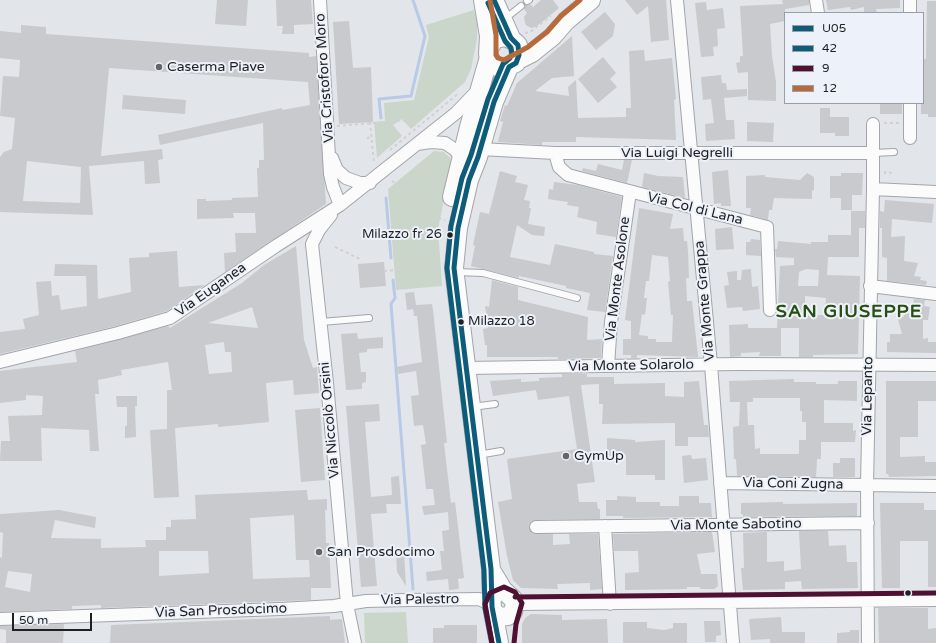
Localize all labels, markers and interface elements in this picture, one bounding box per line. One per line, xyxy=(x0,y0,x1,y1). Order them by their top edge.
legend xyxy=(784,12,924,104)
street label: Via Cristoforo Moro xyxy=(312,13,338,143)
text: U05 xyxy=(822,21,846,35)
text: 42 xyxy=(822,41,837,55)
place label: Caserma Piave xyxy=(167,59,265,75)
text: 9 xyxy=(822,61,830,75)
marker: Caserma Piave xyxy=(154,62,164,72)
text: 12 xyxy=(822,81,837,95)
street label: Via Luigi Negrelli xyxy=(621,145,733,161)
street label: Via Col di Lana xyxy=(645,189,745,229)
street label: Via Monte Asolone xyxy=(602,216,634,342)
place label: Milazzo fr 26 xyxy=(362,227,442,243)
marker: Milazzo fr 26 xyxy=(445,230,455,240)
street label: Via Monte Grappa xyxy=(691,240,719,362)
street label: Via Euganea xyxy=(172,259,250,321)
district label: SAN GIUSEPPE xyxy=(776,301,922,323)
place label: Milazzo 18 xyxy=(468,314,535,330)
marker: Milazzo 18 xyxy=(456,317,466,327)
street label: Via Lepanto xyxy=(859,356,877,436)
street label: Via Monte Solarolo xyxy=(568,357,694,375)
street label: Via Niccolò Orsini xyxy=(317,361,343,479)
place label: GymUp xyxy=(574,448,624,464)
marker: GymUp xyxy=(561,451,571,461)
street label: Via Coni Zugna xyxy=(742,475,844,493)
street label: Via Monte Sabotino xyxy=(670,515,802,535)
place label: San Prosdocimo xyxy=(327,544,435,560)
marker: San Prosdocimo xyxy=(314,547,324,557)
unlabelled marker xyxy=(903,588,913,598)
street label: Via Palestro xyxy=(381,591,459,609)
street label: Via San Prosdocimo xyxy=(154,600,288,622)
scale bar xyxy=(14,605,94,631)
text: 50 m xyxy=(19,613,48,627)

